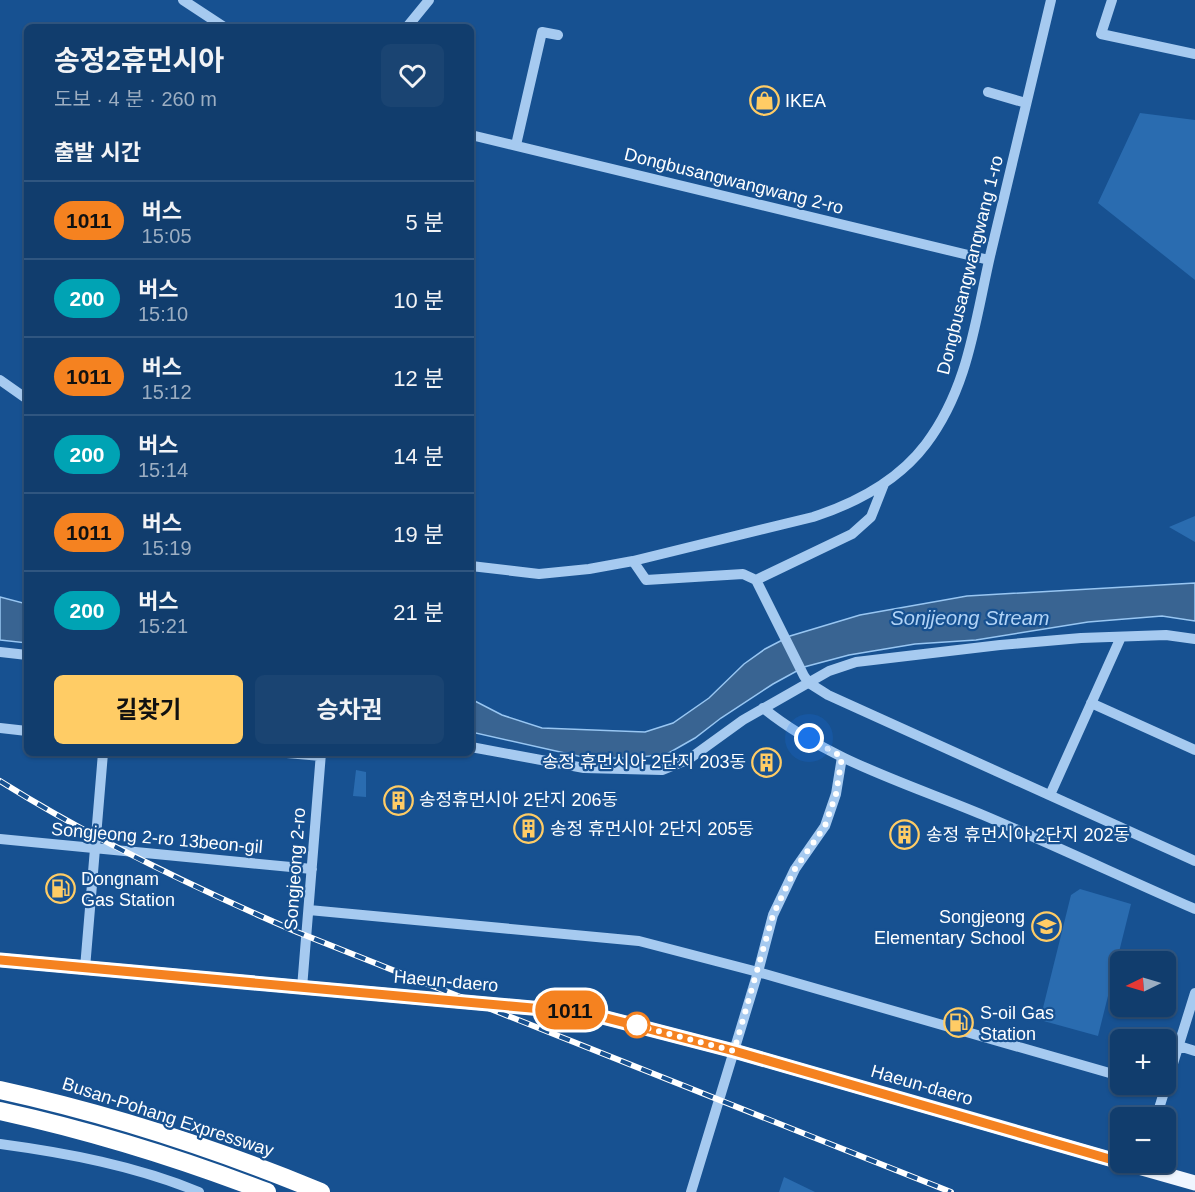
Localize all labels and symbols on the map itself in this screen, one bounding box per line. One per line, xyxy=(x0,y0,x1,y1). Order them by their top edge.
shop icon: IKEA xyxy=(748,85,780,117)
place label: IKEA xyxy=(785,91,826,111)
street label: Dongbusangwangwang 2-ro xyxy=(622,144,846,218)
street label: Dongbusangwangwang 1-ro xyxy=(933,153,1007,377)
water label: Sonjjeong Stream xyxy=(891,607,1049,629)
your location xyxy=(794,723,824,753)
building icon: 송정 휴먼시아 2단지 203동 xyxy=(751,746,783,778)
place label: 송정 휴먼시아 2단지 203동 xyxy=(542,752,746,772)
building icon: 송정휴먼시아 2단지 206동 xyxy=(382,784,414,816)
place label: 송정휴먼시아 2단지 206동 xyxy=(419,790,618,810)
street label: Songjeong 2-ro xyxy=(281,807,309,931)
building icon: 송정 휴먼시아 2단지 205동 xyxy=(513,813,545,845)
street label: Songjeong 2-ro 13beon-gil xyxy=(50,819,264,857)
place label: 송정 휴먼시아 2단지 205동 xyxy=(550,819,754,839)
building icon: 송정 휴먼시아 2단지 202동 xyxy=(889,819,921,851)
place label: 송정 휴먼시아 2단지 202동 xyxy=(926,825,1130,845)
place label: Dongnam Gas Station xyxy=(81,869,175,910)
fuel station icon: Dongnam Gas Station xyxy=(44,873,76,905)
place label: Songjeong Elementary School xyxy=(874,907,1025,948)
school or university icon: Songjeong Elementary School xyxy=(1030,911,1062,943)
north arrow xyxy=(1110,951,1176,1017)
street label: Haeun-daero xyxy=(393,966,499,996)
line badge: 1011 xyxy=(528,990,612,1030)
place label: S-oil Gas Station xyxy=(980,1003,1054,1044)
fuel station icon: S-oil Gas Station xyxy=(943,1007,975,1039)
unlabelled marker xyxy=(624,1012,650,1038)
street label: Haeun-daero xyxy=(869,1061,975,1109)
street label: Busan-Pohang Expressway xyxy=(60,1073,276,1161)

